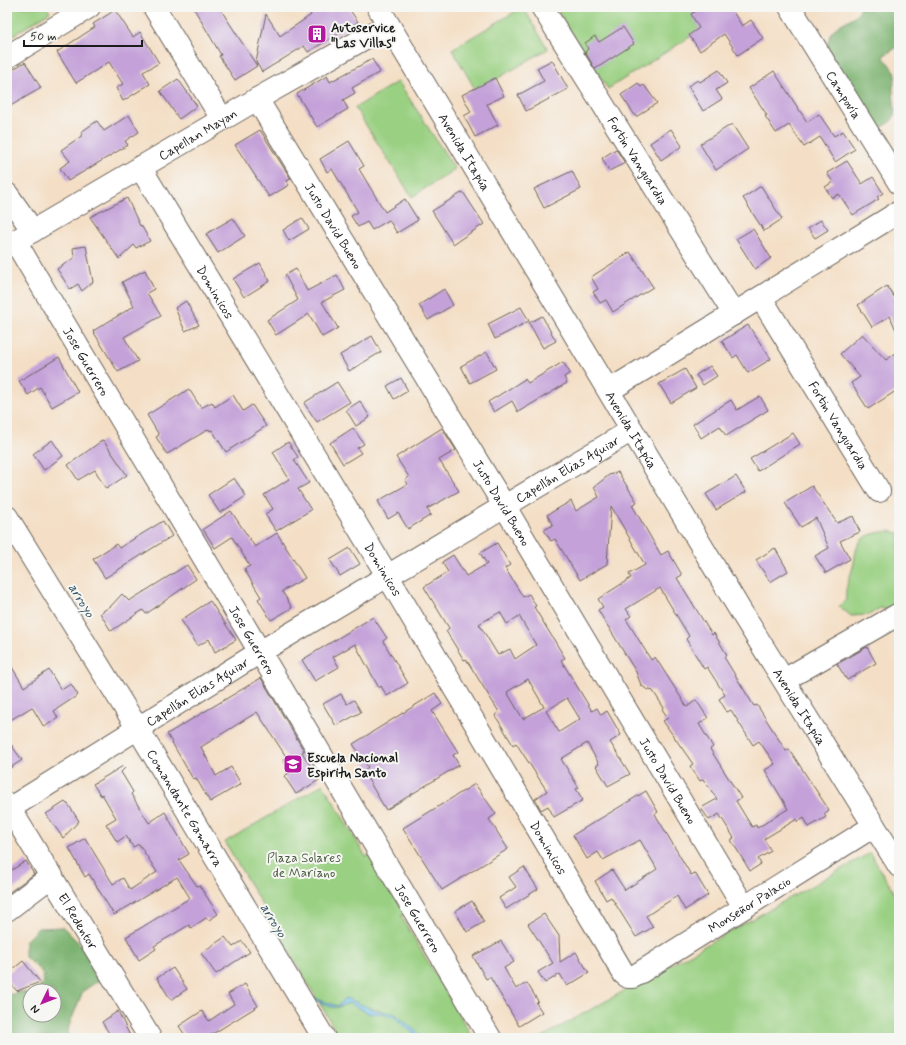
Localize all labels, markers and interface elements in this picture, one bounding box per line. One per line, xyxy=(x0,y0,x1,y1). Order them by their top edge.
place label: Autoservice "Las Villas" xyxy=(331,20,396,52)
scale bar xyxy=(24,22,142,48)
building icon: Autoservice "Las Villas" xyxy=(306,23,328,45)
text: 50 m xyxy=(30,29,57,45)
street label: Campovía xyxy=(822,68,865,123)
street label: Capellan Mayan xyxy=(156,106,241,165)
street label: Avenida Itapúa xyxy=(434,111,494,195)
street label: Fortin Vanguardia xyxy=(603,114,671,209)
street label: Justo David Bueno xyxy=(300,180,365,273)
street label: Dominicos xyxy=(192,263,237,323)
street label: Jose Guerrero xyxy=(58,324,112,400)
street label: Fortin Vanguardia xyxy=(804,378,871,473)
street label: Avenida Itapúa xyxy=(601,388,661,473)
street label: Capellán Elias Aguiar xyxy=(513,432,623,507)
street label: Justo David Bueno xyxy=(468,457,533,550)
street label: Dominicos xyxy=(359,540,405,600)
water label: arroyo xyxy=(64,580,99,622)
street label: Jose Guerrero xyxy=(224,603,278,678)
street label: Capellán Elias Aguiar xyxy=(143,654,253,731)
street label: Avenida Itapúa xyxy=(768,666,829,749)
street label: Justo David Bueno xyxy=(635,735,700,828)
street label: Comandante Gamarra xyxy=(142,747,226,871)
place label: Escuela Nacional Espiritu Santo xyxy=(307,750,398,782)
school or university icon: Escuela Nacional Espiritu Santo xyxy=(282,753,304,775)
street label: Dominicos xyxy=(525,818,570,878)
park label: Plaza Solares de Mariano xyxy=(267,850,341,882)
street label: Monseñor Palacio xyxy=(705,873,794,938)
street label: Jose Guerrero xyxy=(390,881,444,956)
street label: El Redentor xyxy=(53,890,101,954)
water label: arroyo xyxy=(256,900,291,942)
north arrow xyxy=(22,983,62,1023)
text: N xyxy=(28,1002,43,1017)

